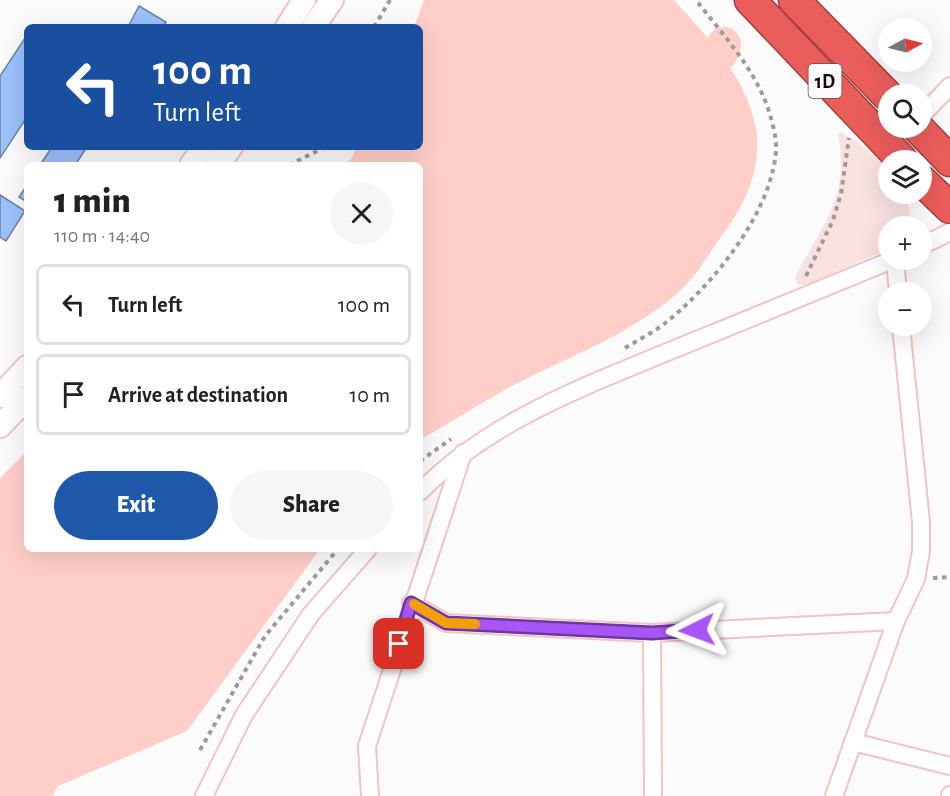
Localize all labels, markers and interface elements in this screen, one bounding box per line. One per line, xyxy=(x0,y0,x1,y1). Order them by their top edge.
north arrow xyxy=(878,18,932,72)
map controls xyxy=(878,18,932,336)
icon: left xyxy=(54,48,132,126)
text: 100 m xyxy=(153,50,252,92)
road number: 1D xyxy=(808,64,842,98)
button: search xyxy=(878,84,932,138)
text: Turn left xyxy=(153,99,241,126)
button: layers xyxy=(878,150,932,204)
button: close xyxy=(330,182,393,245)
text: 1 min xyxy=(54,183,131,219)
button: + xyxy=(878,216,932,270)
text: 110 m · 14:40 xyxy=(54,226,150,246)
button: − xyxy=(878,282,932,336)
icon: left xyxy=(57,288,90,321)
text: Turn left xyxy=(108,294,182,316)
text: 100 m xyxy=(338,294,390,316)
icon: arrive xyxy=(57,378,90,411)
text: Arrive at destination xyxy=(108,384,288,406)
text: 10 m xyxy=(350,384,390,406)
button: Exit xyxy=(54,471,218,540)
button: Share xyxy=(230,471,393,540)
position arrow xyxy=(665,598,729,662)
pin xyxy=(373,618,424,669)
icon: arrive xyxy=(382,627,415,660)

